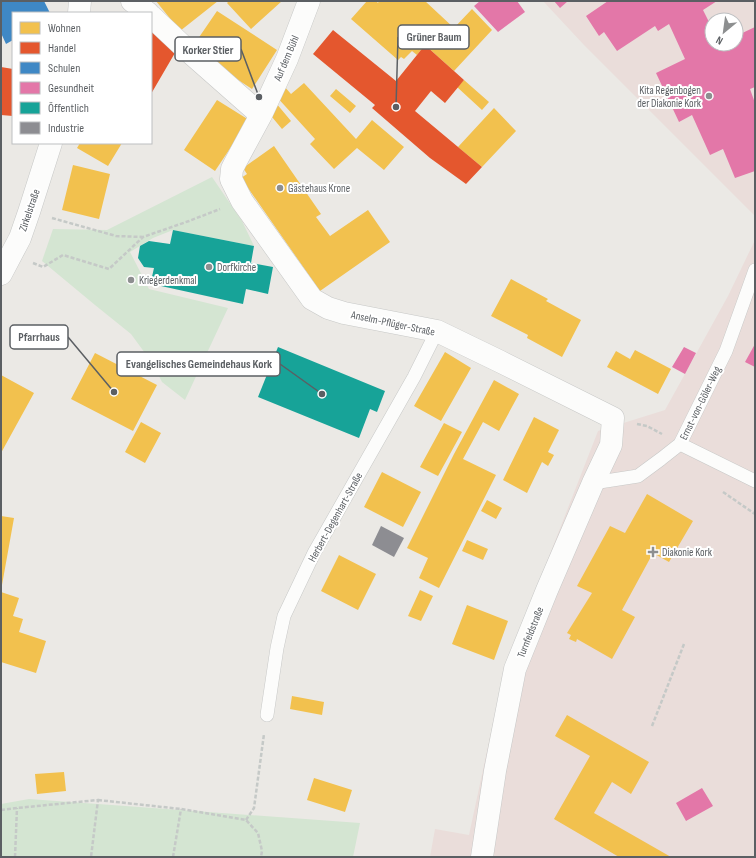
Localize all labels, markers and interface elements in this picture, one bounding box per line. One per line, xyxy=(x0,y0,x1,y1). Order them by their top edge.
legend xyxy=(12,12,152,144)
north arrow xyxy=(704,12,744,52)
text: Wohnen xyxy=(48,21,81,36)
callout: Grüner Baum xyxy=(398,25,469,49)
text: Grüner Baum xyxy=(406,30,462,45)
street label: Auf dem Bühl xyxy=(271,33,302,84)
text: N xyxy=(714,33,725,47)
callout: Korker Stier xyxy=(175,37,241,61)
text: Handel xyxy=(48,41,76,56)
text: Korker Stier xyxy=(183,43,234,58)
text: Schulen xyxy=(48,61,80,76)
text: Gesundheit xyxy=(48,81,94,96)
place label: Kita Regenbogen der Diakonie Kork xyxy=(637,84,702,110)
marker: Kita Regenbogen der Diakonie Kork xyxy=(704,91,714,101)
text: Öffentlich xyxy=(48,101,89,116)
text: Industrie xyxy=(48,121,84,136)
place label: Gästehaus Krone xyxy=(288,182,350,195)
marker: Gästehaus Krone xyxy=(275,183,285,193)
street label: Zirkelstraße xyxy=(16,187,43,233)
place label: Dorfkirche xyxy=(217,261,256,274)
marker: Dorfkirche xyxy=(204,262,214,272)
place label: Kriegerdenkmal xyxy=(139,274,197,287)
marker: Kriegerdenkmal xyxy=(126,275,136,285)
street label: Anselm-Pflüger-Straße xyxy=(349,308,436,339)
callout: Pfarrhaus xyxy=(10,325,68,349)
text: Pfarrhaus xyxy=(18,330,60,345)
callout: Evangelisches Gemeindehaus Kork xyxy=(117,352,280,376)
text: Evangelisches Gemeindehaus Kork xyxy=(126,357,272,372)
street label: Ernst-von-Göler-Weg xyxy=(677,364,724,442)
street label: Herbert-Degenhart-Straße xyxy=(306,470,365,564)
marker: Diakonie Kork xyxy=(647,546,659,558)
place label: Diakonie Kork xyxy=(662,546,713,559)
street label: Turnfeldstraße xyxy=(514,605,547,660)

